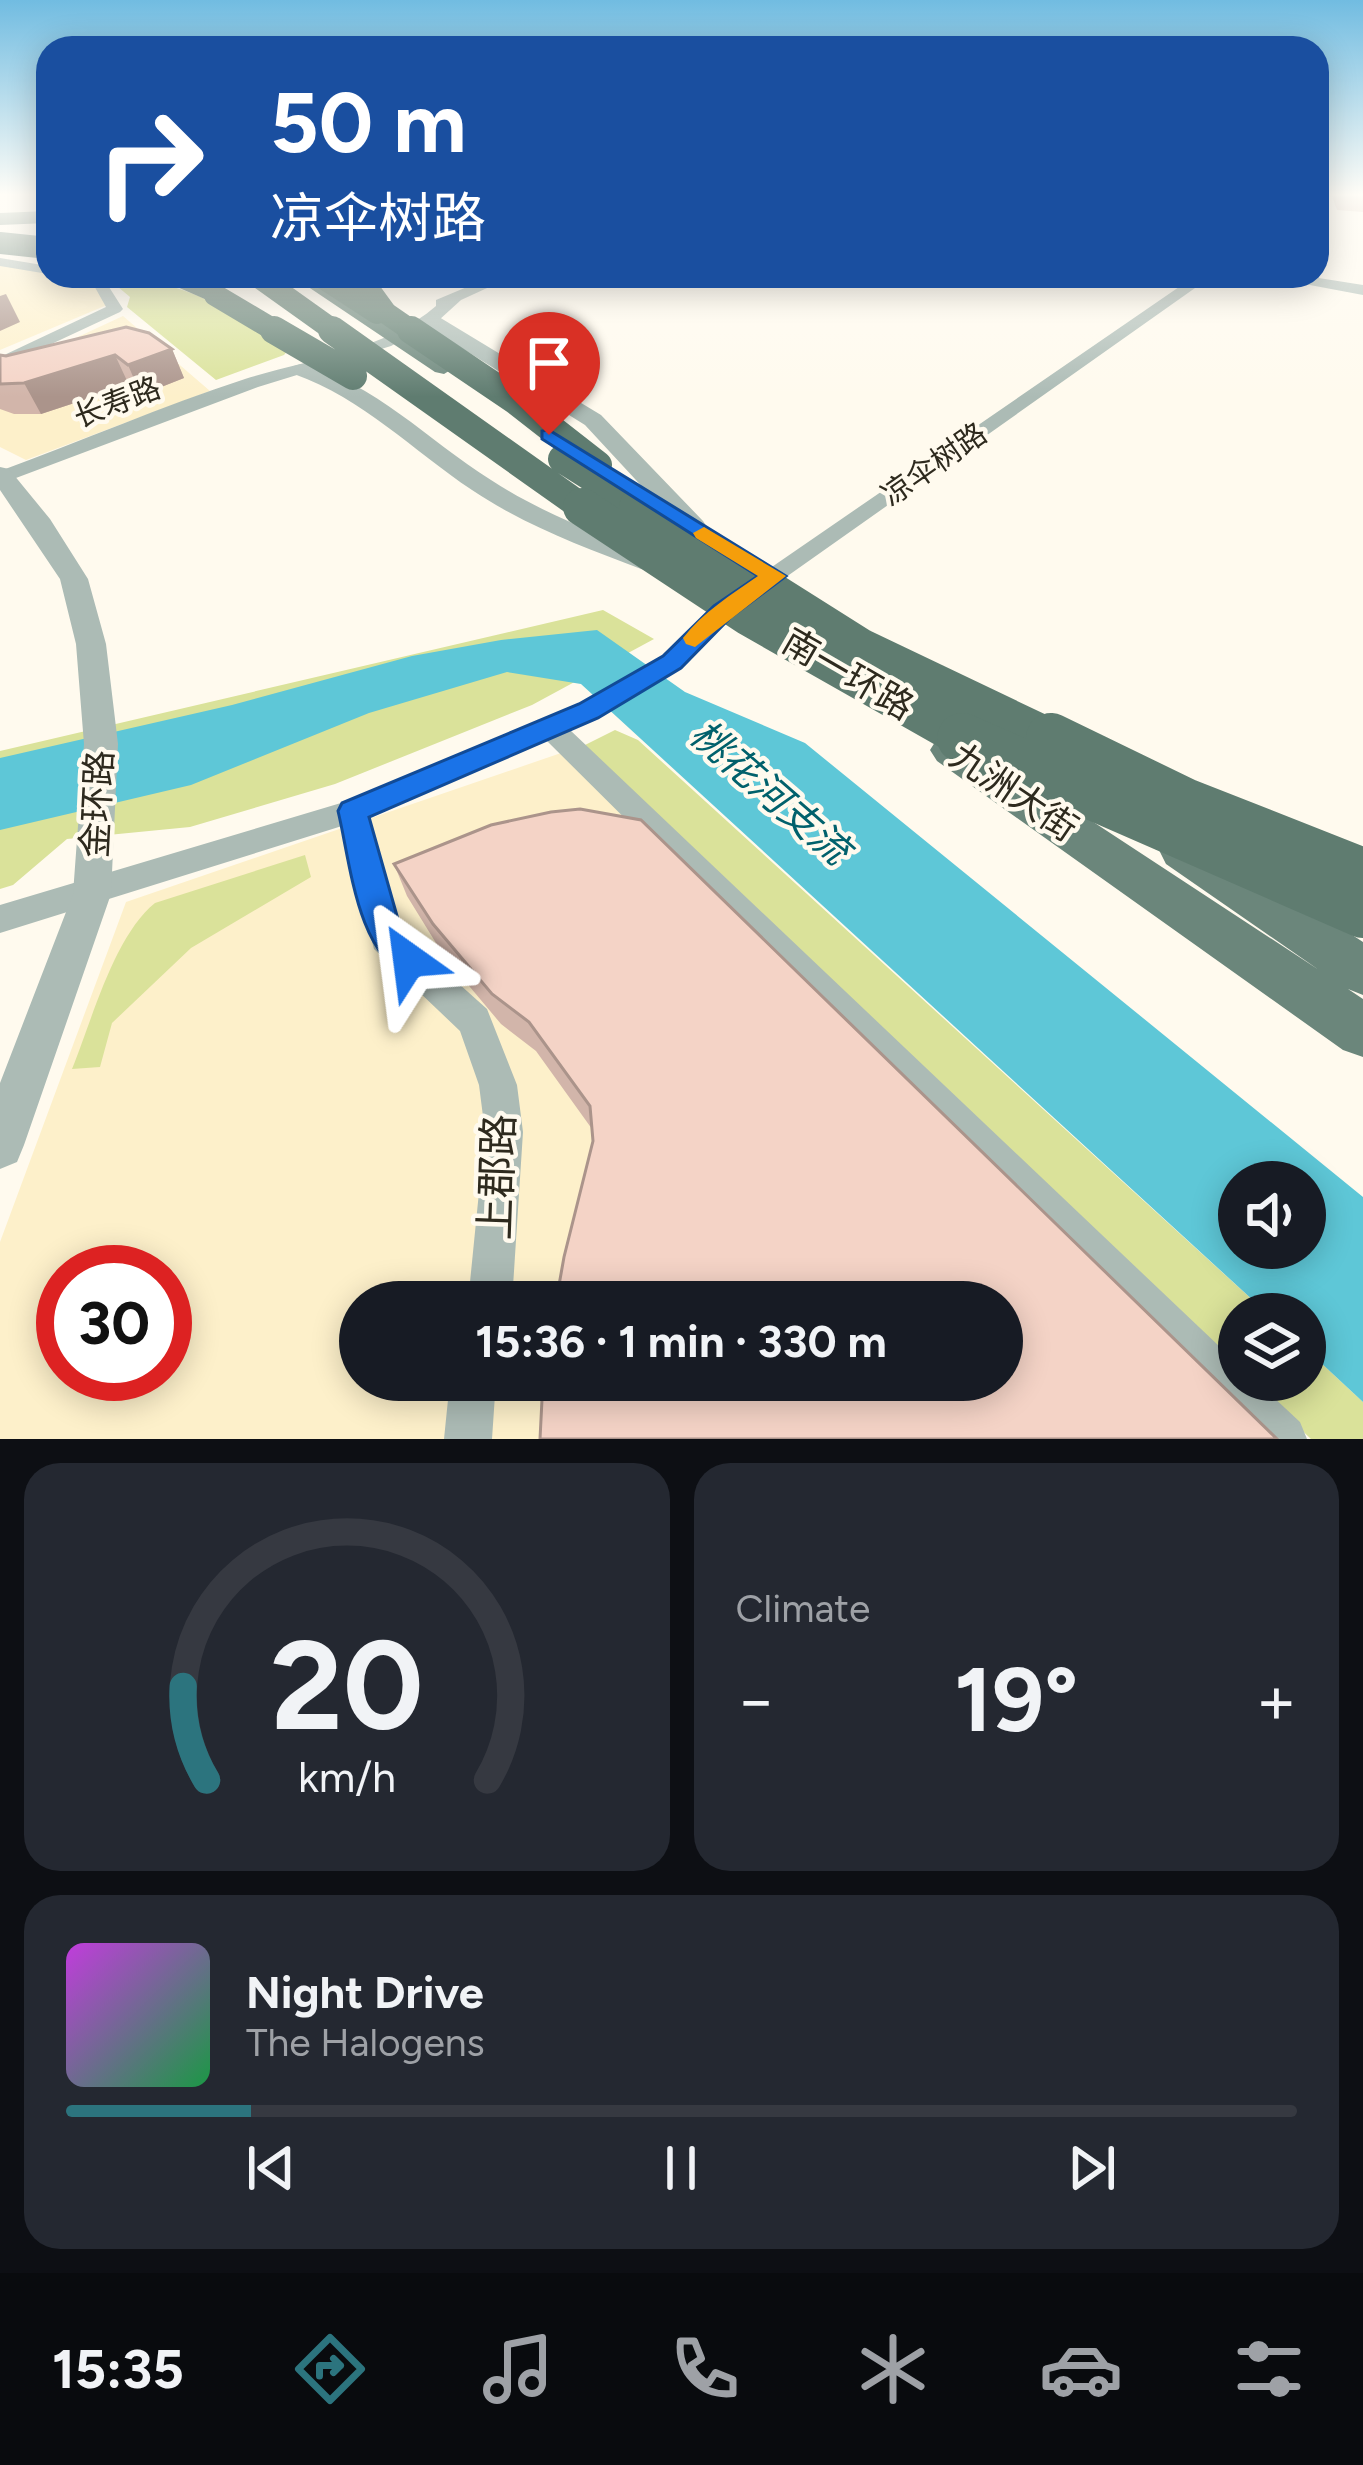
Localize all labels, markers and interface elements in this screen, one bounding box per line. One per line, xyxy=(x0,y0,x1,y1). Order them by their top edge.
text: 50 m xyxy=(270,72,466,173)
icon: right xyxy=(72,84,228,240)
text: 凉伞树路 xyxy=(270,186,486,251)
pin xyxy=(498,312,600,435)
icon: arrive xyxy=(516,330,582,396)
street label: 长寿路 xyxy=(68,369,166,435)
street label: 凉伞树路 xyxy=(874,414,994,514)
street label: 南一环路 xyxy=(775,619,921,729)
water label: 桃花河支流 xyxy=(681,710,863,877)
street label: 九洲大街 xyxy=(942,734,1086,850)
street label: 金环路 xyxy=(73,749,121,859)
position arrow xyxy=(346,897,472,1023)
street label: 上郡路 xyxy=(469,1113,525,1241)
map controls xyxy=(1218,1161,1326,1401)
button: sound xyxy=(1218,1161,1326,1269)
speed limit sign: 30 xyxy=(36,1245,192,1401)
button: layers xyxy=(1218,1293,1326,1401)
text: 15:36 · 1 min · 330 m xyxy=(475,1314,887,1368)
text: Climate xyxy=(736,1585,870,1632)
text: 20 xyxy=(270,1610,423,1760)
text: 19° xyxy=(954,1645,1078,1754)
text: − xyxy=(736,1660,777,1740)
text: + xyxy=(1256,1660,1297,1740)
text: km/h xyxy=(298,1751,396,1803)
text: Night Drive xyxy=(246,1965,484,2019)
text: The Halogens xyxy=(246,2019,485,2066)
icon: previous xyxy=(238,2135,304,2201)
icon: pause xyxy=(648,2135,714,2201)
icon: next xyxy=(1059,2135,1125,2201)
icon: directions xyxy=(288,2327,372,2411)
icon: music xyxy=(476,2327,560,2411)
icon: phone xyxy=(663,2327,747,2411)
icon: climate xyxy=(851,2327,935,2411)
icon: car xyxy=(1039,2327,1123,2411)
icon: filters xyxy=(1227,2327,1311,2411)
text: 15:35 xyxy=(52,2337,184,2402)

